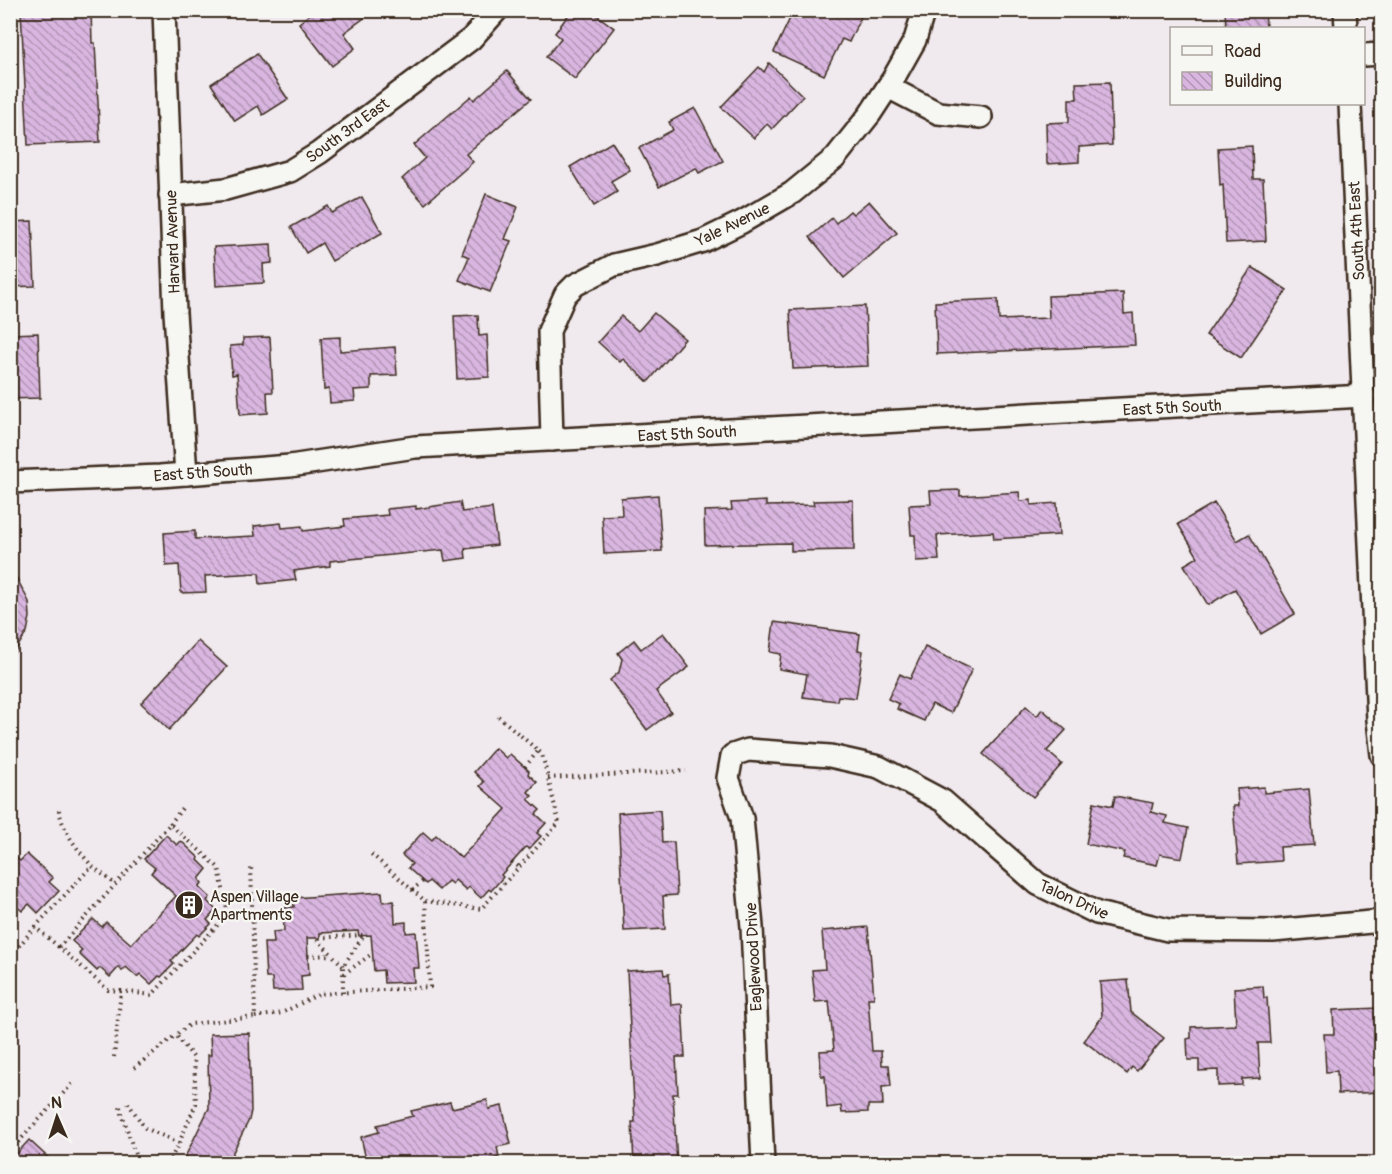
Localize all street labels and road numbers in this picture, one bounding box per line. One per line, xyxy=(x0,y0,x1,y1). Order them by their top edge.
street label: South 3rd East xyxy=(302,93,394,168)
street label: South 4th East xyxy=(1344,180,1370,281)
street label: Harvard Avenue xyxy=(161,190,185,294)
street label: Yale Avenue xyxy=(691,198,773,252)
street label: East 5th South xyxy=(1122,395,1222,421)
street label: East 5th South xyxy=(637,421,737,447)
street label: East 5th South xyxy=(153,460,253,486)
street label: Talon Drive xyxy=(1036,876,1112,924)
street label: Eaglewood Drive xyxy=(741,902,767,1012)

